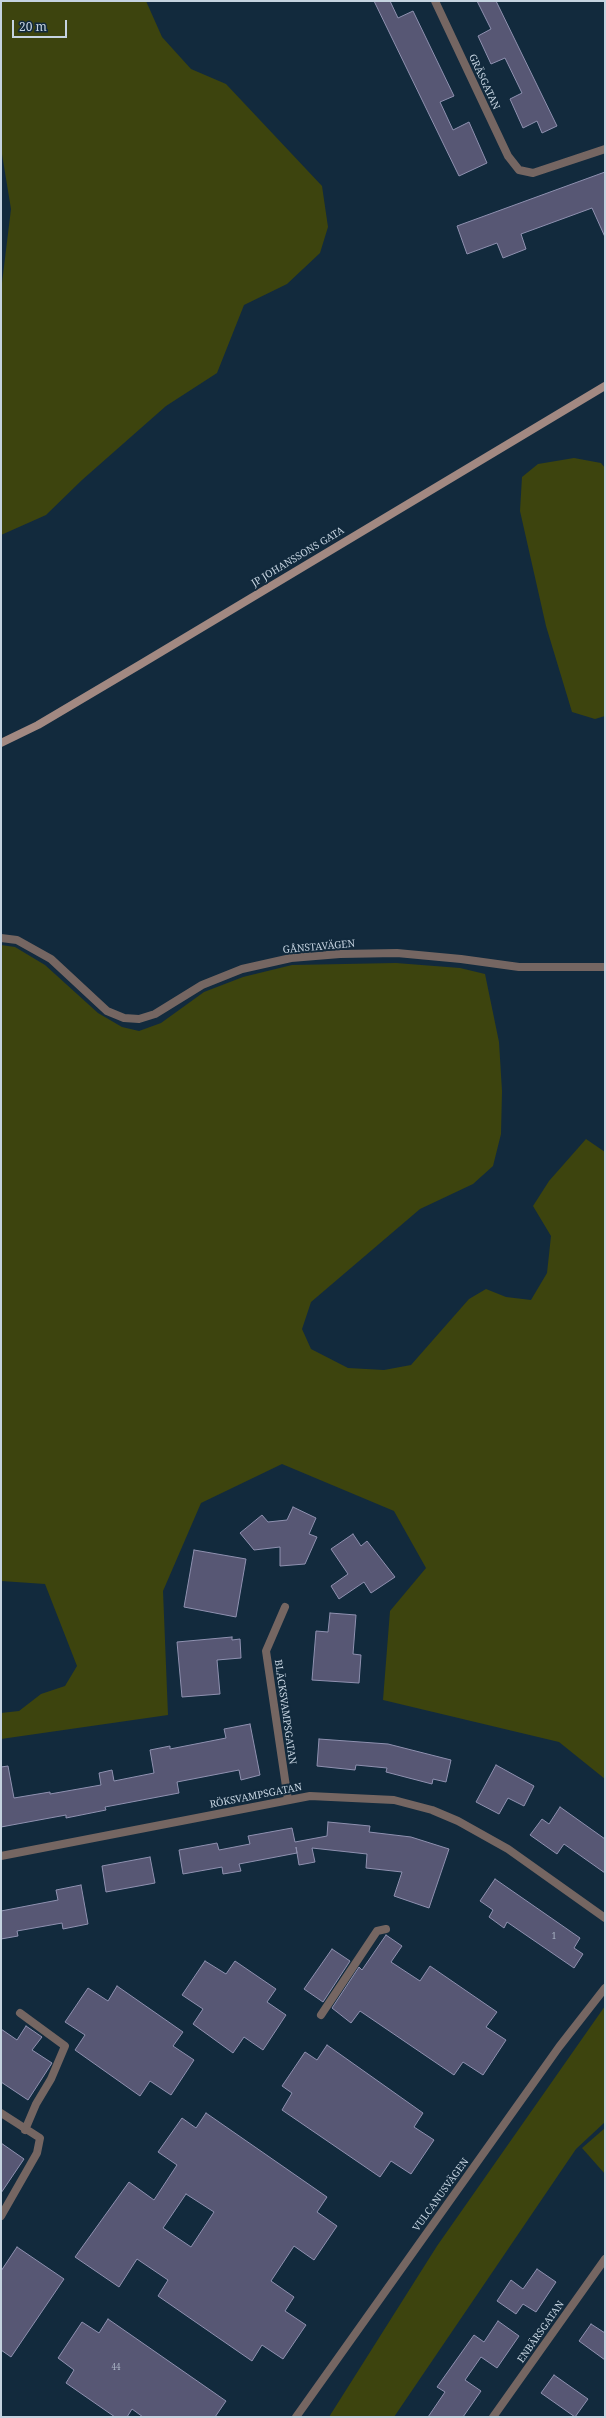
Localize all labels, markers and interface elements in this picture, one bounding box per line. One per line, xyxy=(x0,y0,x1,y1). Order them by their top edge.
scale bar xyxy=(14,12,69,38)
text: 20 m xyxy=(19,18,47,35)
street label: GRÄSGATAN xyxy=(466,52,502,112)
street label: JP JOHANSSONS GATA xyxy=(250,525,346,589)
street label: GÅNSTAVÄGEN xyxy=(282,938,356,956)
street label: BLÄCKSVAMPSGATAN xyxy=(272,1659,298,1765)
street label: RÖKSVAMPSGATAN xyxy=(209,1781,303,1811)
house number: 1 xyxy=(552,1932,556,1942)
street label: VULCANUSVÄGEN xyxy=(411,2156,471,2234)
street label: ENBÄRSGATAN xyxy=(515,2299,567,2365)
house number: 44 xyxy=(112,2363,120,2373)

